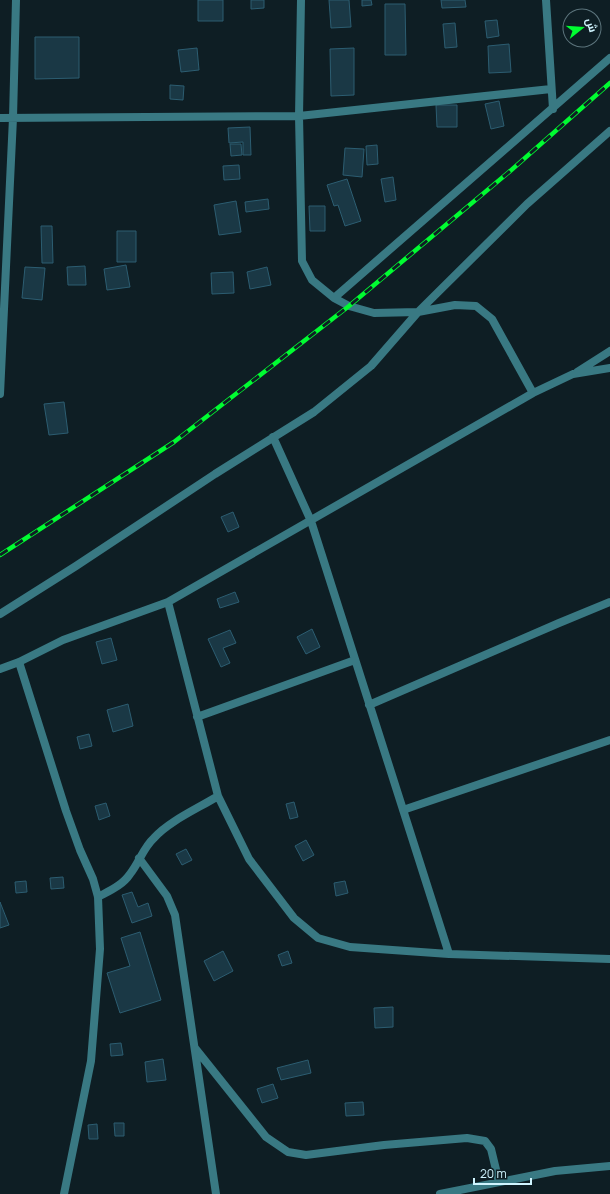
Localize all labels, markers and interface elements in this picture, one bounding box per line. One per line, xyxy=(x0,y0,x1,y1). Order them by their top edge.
north arrow xyxy=(562,8,602,48)
text: ش xyxy=(583,16,601,34)
scale bar xyxy=(474,1160,531,1186)
text: 20 m xyxy=(480,1165,507,1182)

